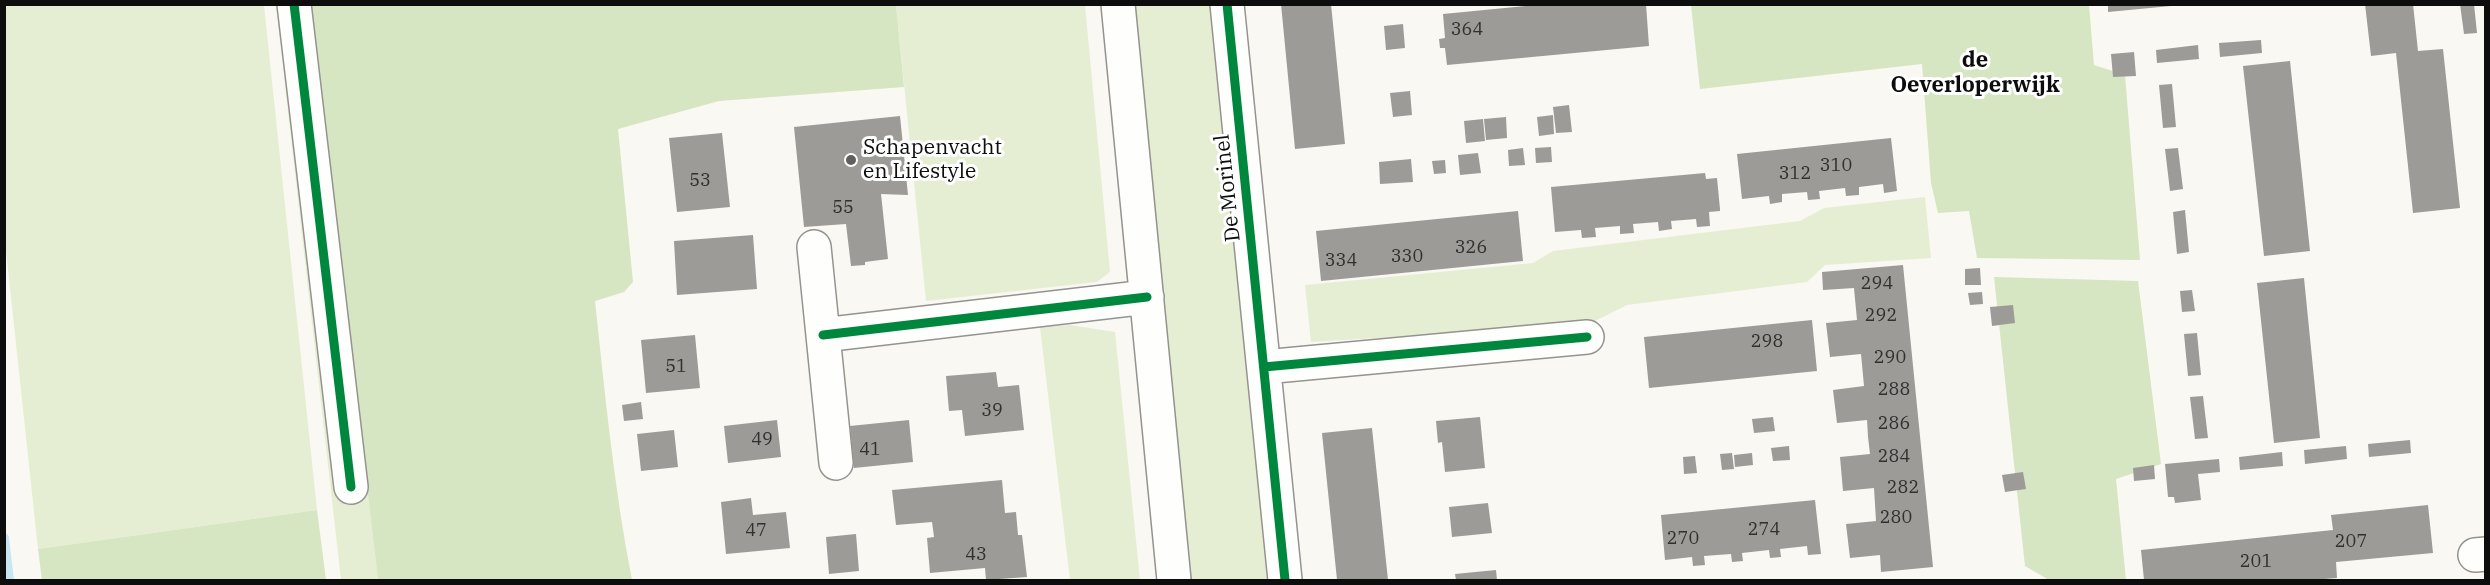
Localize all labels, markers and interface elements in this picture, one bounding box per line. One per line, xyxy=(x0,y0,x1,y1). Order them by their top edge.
house number: 364 xyxy=(1451,19,1483,41)
district label: de Oeverloperwijk xyxy=(1890,48,2060,100)
street label: De Morinel xyxy=(1210,133,1246,243)
place label: Schapenvacht en Lifestyle xyxy=(863,135,1002,185)
marker: Schapenvacht en Lifestyle xyxy=(844,153,858,167)
house number: 310 xyxy=(1820,155,1852,177)
house number: 312 xyxy=(1779,163,1811,185)
house number: 53 xyxy=(689,170,711,192)
house number: 55 xyxy=(832,197,854,219)
house number: 326 xyxy=(1455,237,1487,259)
house number: 330 xyxy=(1391,246,1423,268)
house number: 334 xyxy=(1325,250,1357,272)
house number: 294 xyxy=(1861,273,1893,295)
house number: 292 xyxy=(1865,305,1897,327)
house number: 298 xyxy=(1751,331,1783,353)
house number: 290 xyxy=(1874,347,1906,369)
house number: 51 xyxy=(665,356,687,378)
house number: 288 xyxy=(1878,379,1910,401)
house number: 39 xyxy=(981,400,1003,422)
house number: 286 xyxy=(1878,413,1910,435)
house number: 49 xyxy=(751,429,773,451)
house number: 41 xyxy=(859,439,881,461)
house number: 284 xyxy=(1878,446,1910,468)
house number: 282 xyxy=(1887,477,1919,499)
house number: 280 xyxy=(1880,507,1912,529)
house number: 274 xyxy=(1748,519,1780,541)
house number: 47 xyxy=(745,520,767,542)
house number: 270 xyxy=(1667,528,1699,550)
house number: 207 xyxy=(2335,531,2367,553)
house number: 43 xyxy=(965,544,987,566)
house number: 201 xyxy=(2240,551,2272,573)

